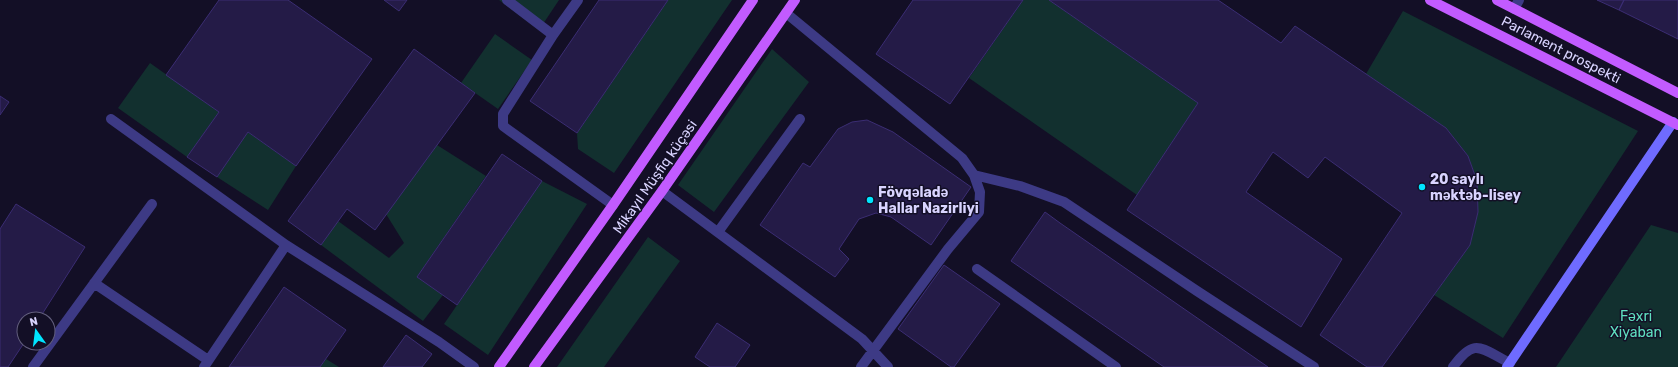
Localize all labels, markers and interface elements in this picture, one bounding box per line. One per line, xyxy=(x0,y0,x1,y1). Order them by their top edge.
street label: Parlament prospekti xyxy=(1499,13,1623,87)
street label: Mikayıl Müşfiq küçəsi xyxy=(609,117,701,237)
place label: 20 saylı məktəb-lisey xyxy=(1430,171,1521,204)
marker: 20 saylı məktəb-lisey xyxy=(1417,182,1427,192)
place label: Fövqəladə Hallar Nazirliyi xyxy=(878,184,979,217)
marker: Fövqəladə Hallar Nazirliyi xyxy=(865,195,875,205)
park label: Fəxri Xiyaban xyxy=(1610,308,1662,341)
north arrow xyxy=(16,311,56,351)
text: N xyxy=(28,314,39,329)

